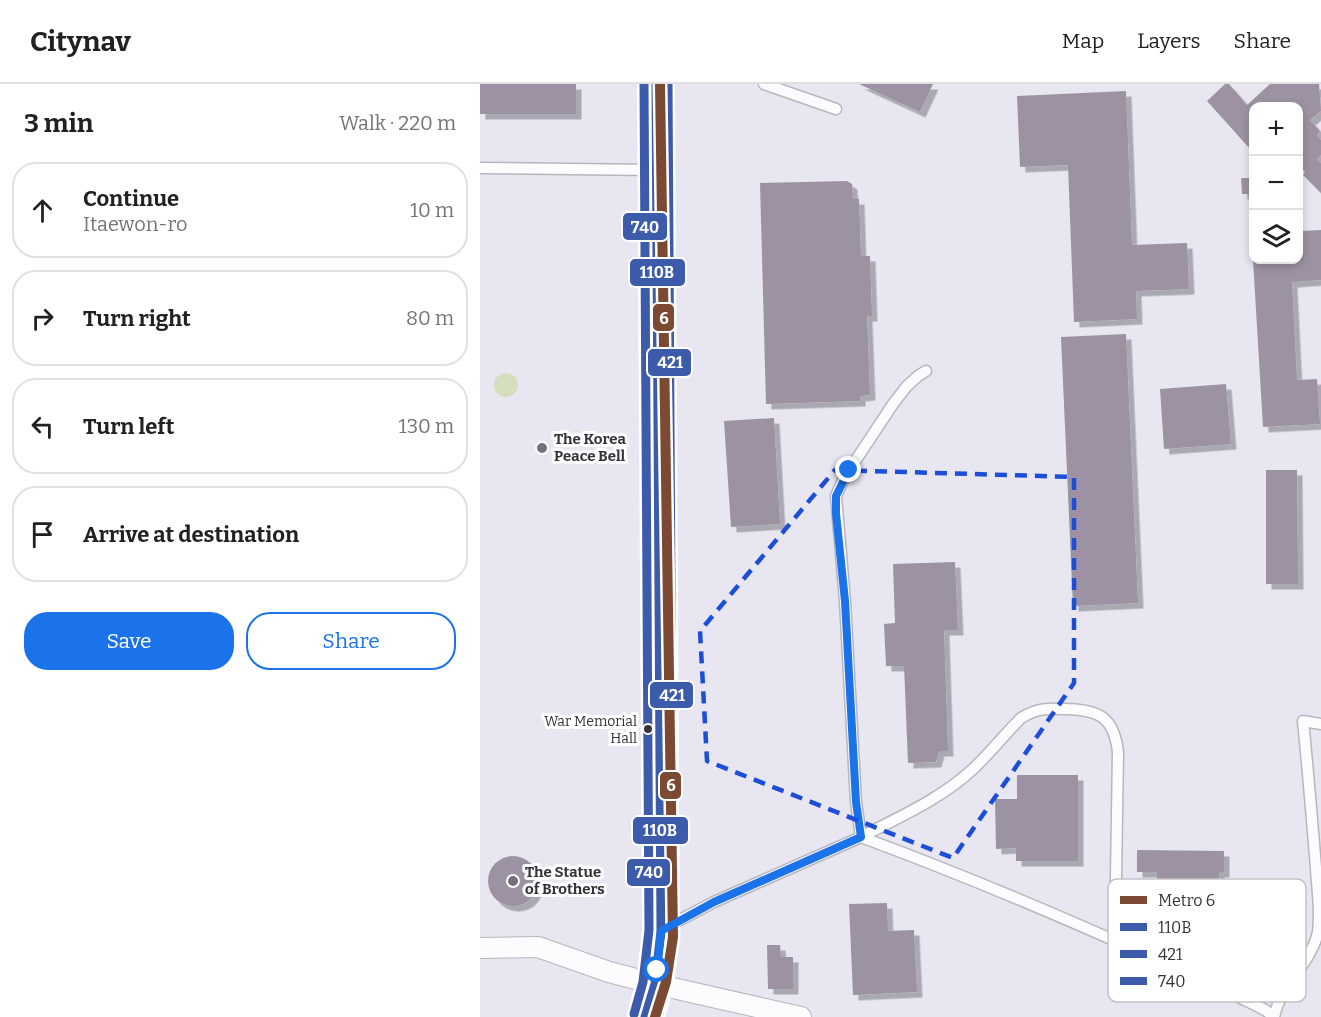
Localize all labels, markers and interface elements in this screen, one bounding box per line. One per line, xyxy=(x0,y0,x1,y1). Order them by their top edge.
text: Citynav xyxy=(30,25,131,58)
text: Map xyxy=(1062,28,1104,54)
text: Layers xyxy=(1137,28,1201,54)
text: Share xyxy=(1234,28,1291,54)
map controls xyxy=(1249,102,1303,264)
button: + xyxy=(1249,102,1303,156)
text: 3 min xyxy=(24,108,93,139)
text: Walk · 220 m xyxy=(339,111,456,135)
button: − xyxy=(1249,156,1303,210)
text: Continue xyxy=(83,185,179,212)
icon: ahead xyxy=(26,194,59,227)
text: 10 m xyxy=(410,198,454,222)
button: layers xyxy=(1249,210,1303,264)
text: Itaewon-ro xyxy=(83,212,187,236)
line badge: 740 xyxy=(622,212,668,241)
text: 740 xyxy=(631,218,659,237)
line badge: 110B xyxy=(629,258,686,287)
text: 110B xyxy=(640,263,674,282)
icon: right xyxy=(26,302,59,335)
line badge: 6 xyxy=(652,303,675,332)
text: Turn right xyxy=(83,305,191,332)
text: 80 m xyxy=(406,306,454,330)
text: 6 xyxy=(659,309,669,328)
line badge: 421 xyxy=(647,348,692,377)
text: 421 xyxy=(657,353,683,372)
icon: left xyxy=(26,410,59,443)
text: Turn left xyxy=(83,413,175,440)
text: 130 m xyxy=(399,414,454,438)
place label: The Korea Peace Bell xyxy=(554,430,626,465)
marker: The Korea Peace Bell xyxy=(535,441,549,455)
route end xyxy=(835,456,861,482)
icon: arrive xyxy=(26,518,59,551)
text: Arrive at destination xyxy=(83,521,299,548)
button: Save xyxy=(24,612,234,670)
button: Share xyxy=(246,612,456,670)
line badge: 421 xyxy=(649,681,694,709)
text: 421 xyxy=(659,686,685,705)
place label: War Memorial Hall xyxy=(544,713,637,747)
marker: War Memorial Hall xyxy=(642,723,654,735)
line badge: 6 xyxy=(659,771,682,800)
text: 6 xyxy=(666,776,676,795)
line badge: 110B xyxy=(632,816,689,845)
text: 110B xyxy=(643,821,677,840)
line badge: 740 xyxy=(626,858,671,887)
place label: The Statue of Brothers xyxy=(525,863,605,898)
text: 740 xyxy=(635,863,663,882)
marker: The Statue of Brothers xyxy=(506,874,520,888)
legend xyxy=(1108,879,1306,1002)
text: Metro 6 xyxy=(1158,891,1215,910)
text: 110B xyxy=(1158,918,1192,937)
text: 421 xyxy=(1158,945,1183,964)
route start xyxy=(643,956,669,982)
text: 740 xyxy=(1158,972,1185,991)

